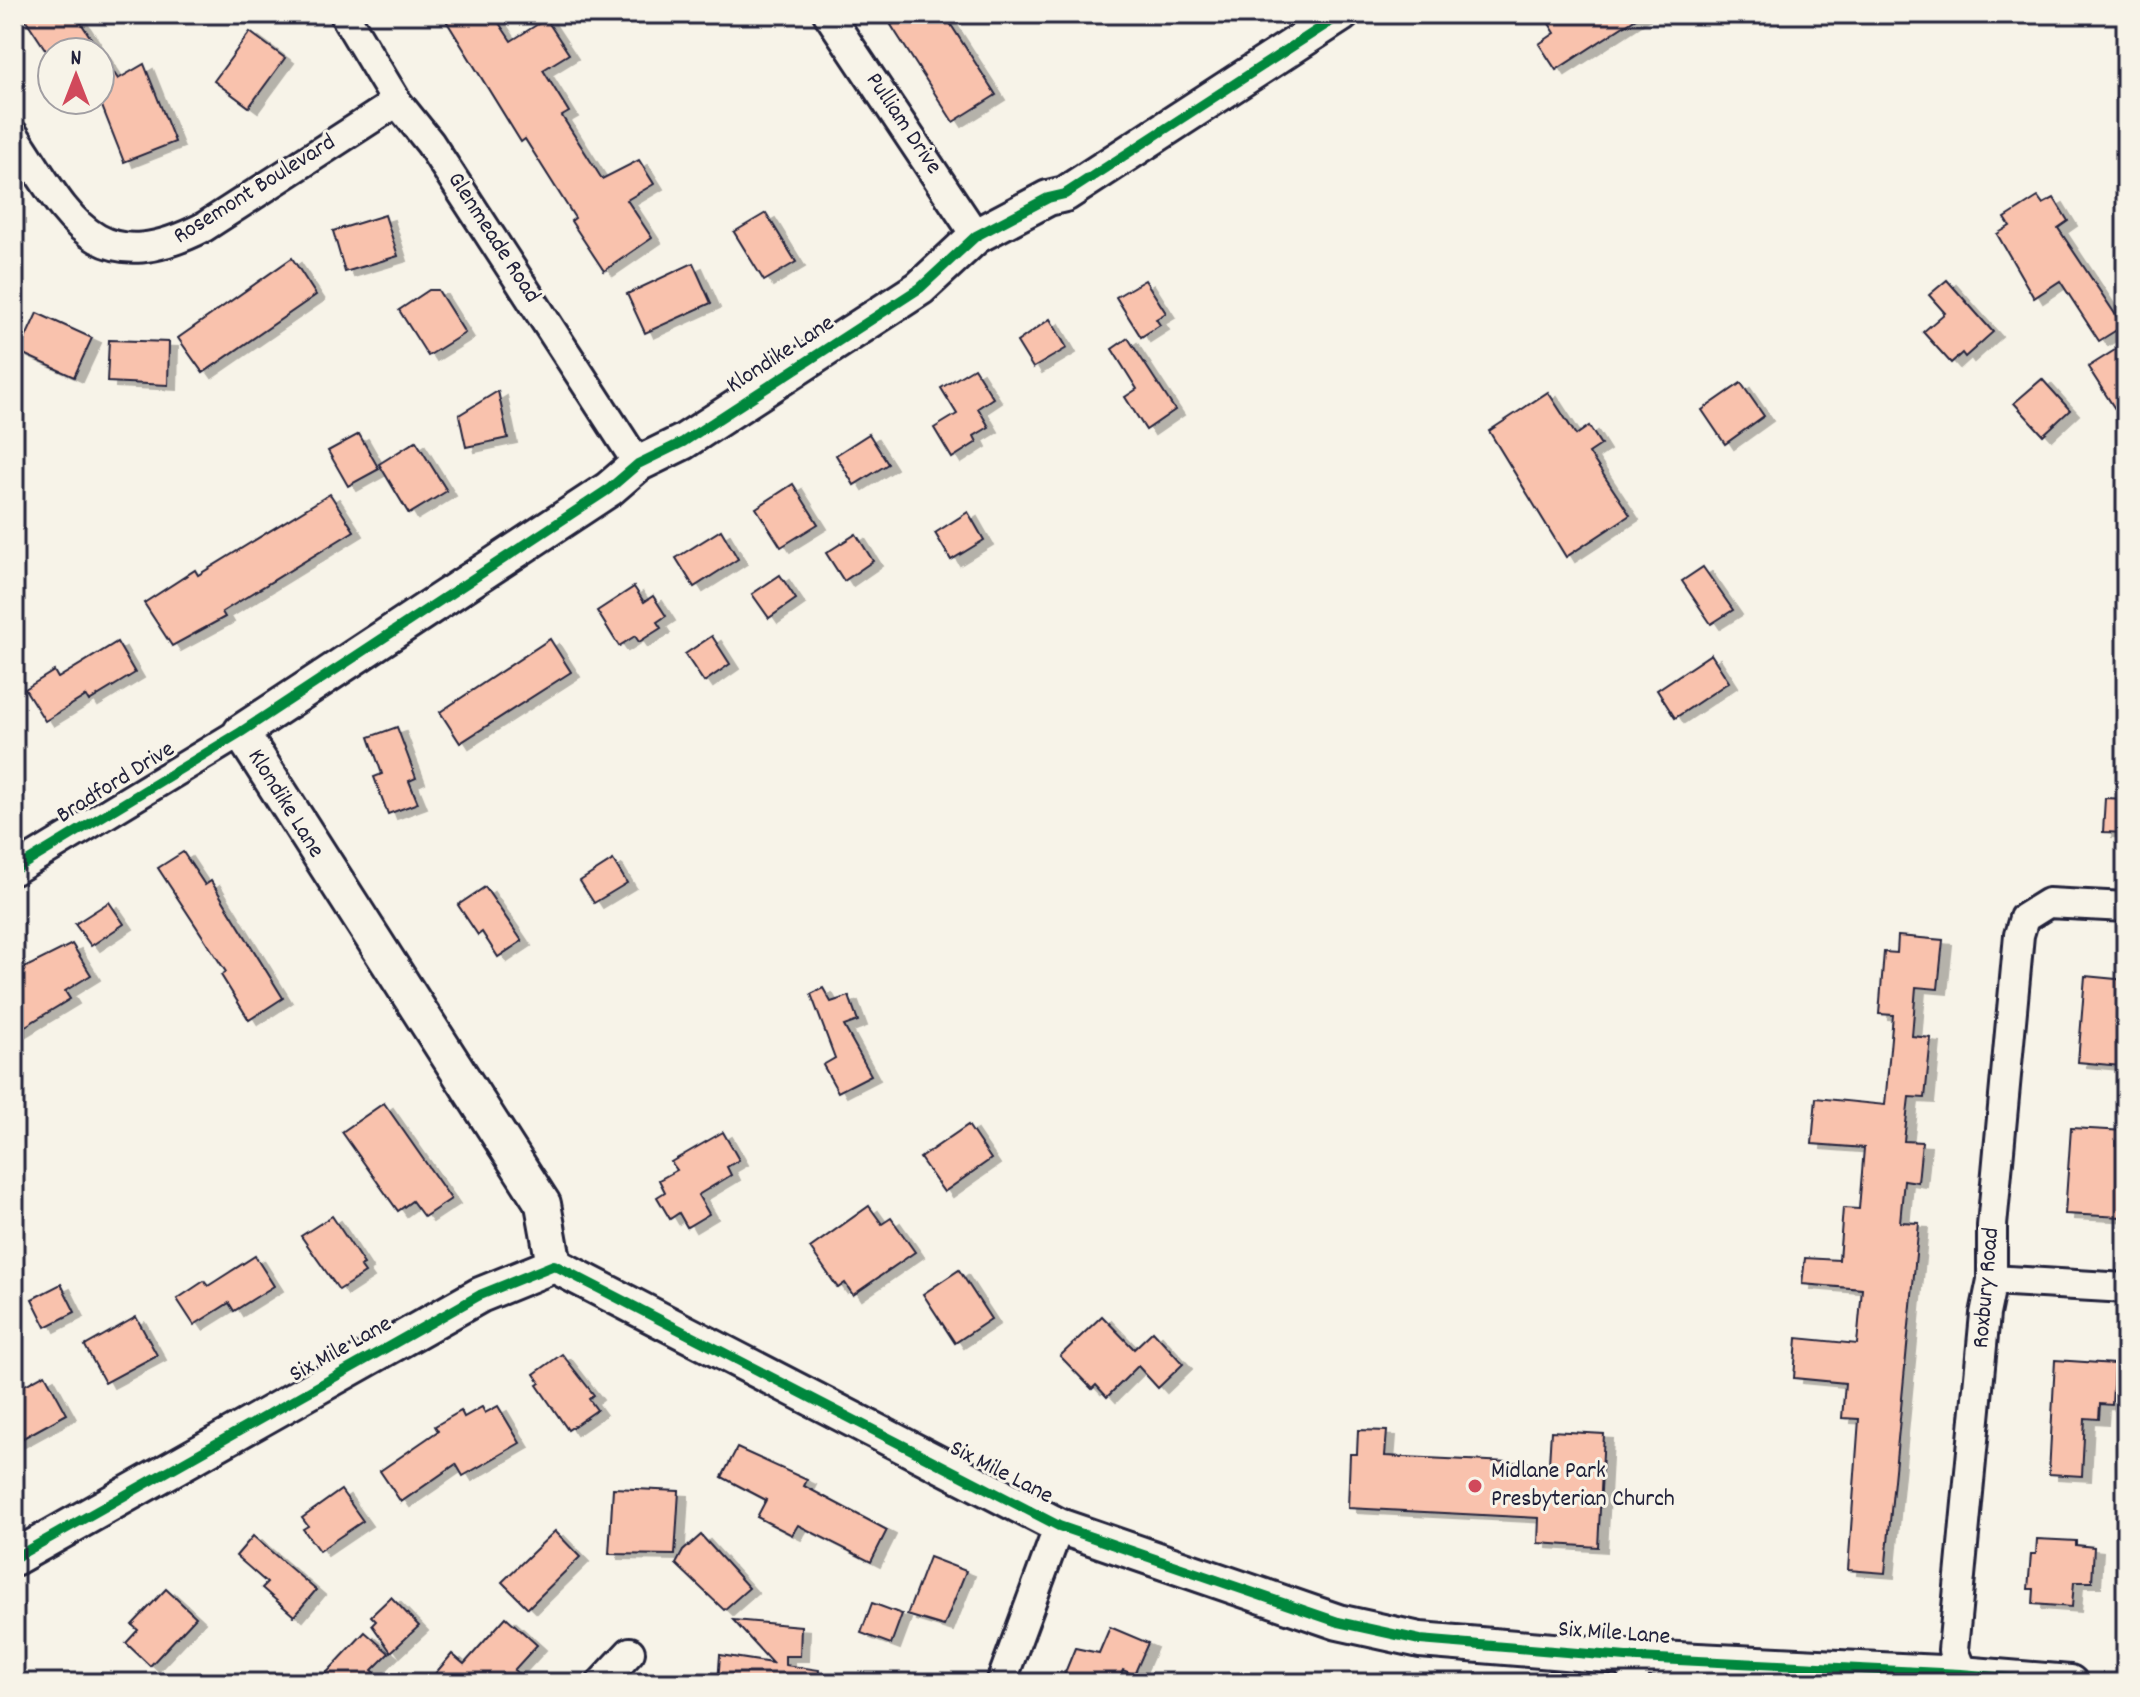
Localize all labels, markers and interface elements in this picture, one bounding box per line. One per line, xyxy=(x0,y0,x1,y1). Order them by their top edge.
north arrow xyxy=(36,36,116,116)
text: N xyxy=(71,44,82,75)
street label: Pulliam Drive xyxy=(856,66,950,182)
street label: Rosemont Boulevard xyxy=(167,126,343,254)
street label: Glenmeade Road xyxy=(438,166,548,310)
street label: Klondike Lane xyxy=(720,307,842,403)
street label: Bradford Drive xyxy=(50,733,182,833)
street label: Klondike Lane xyxy=(238,743,332,865)
street label: Roxbury Road xyxy=(1965,1226,2009,1350)
street label: Six Mile Lane xyxy=(284,1308,398,1392)
street label: Six Mile Lane xyxy=(943,1432,1059,1514)
place label: Midlane Park Presbyterian Church xyxy=(1491,1455,1675,1517)
marker: Midlane Park Presbyterian Church xyxy=(1466,1477,1484,1495)
street label: Six Mile Lane xyxy=(1557,1613,1671,1655)

